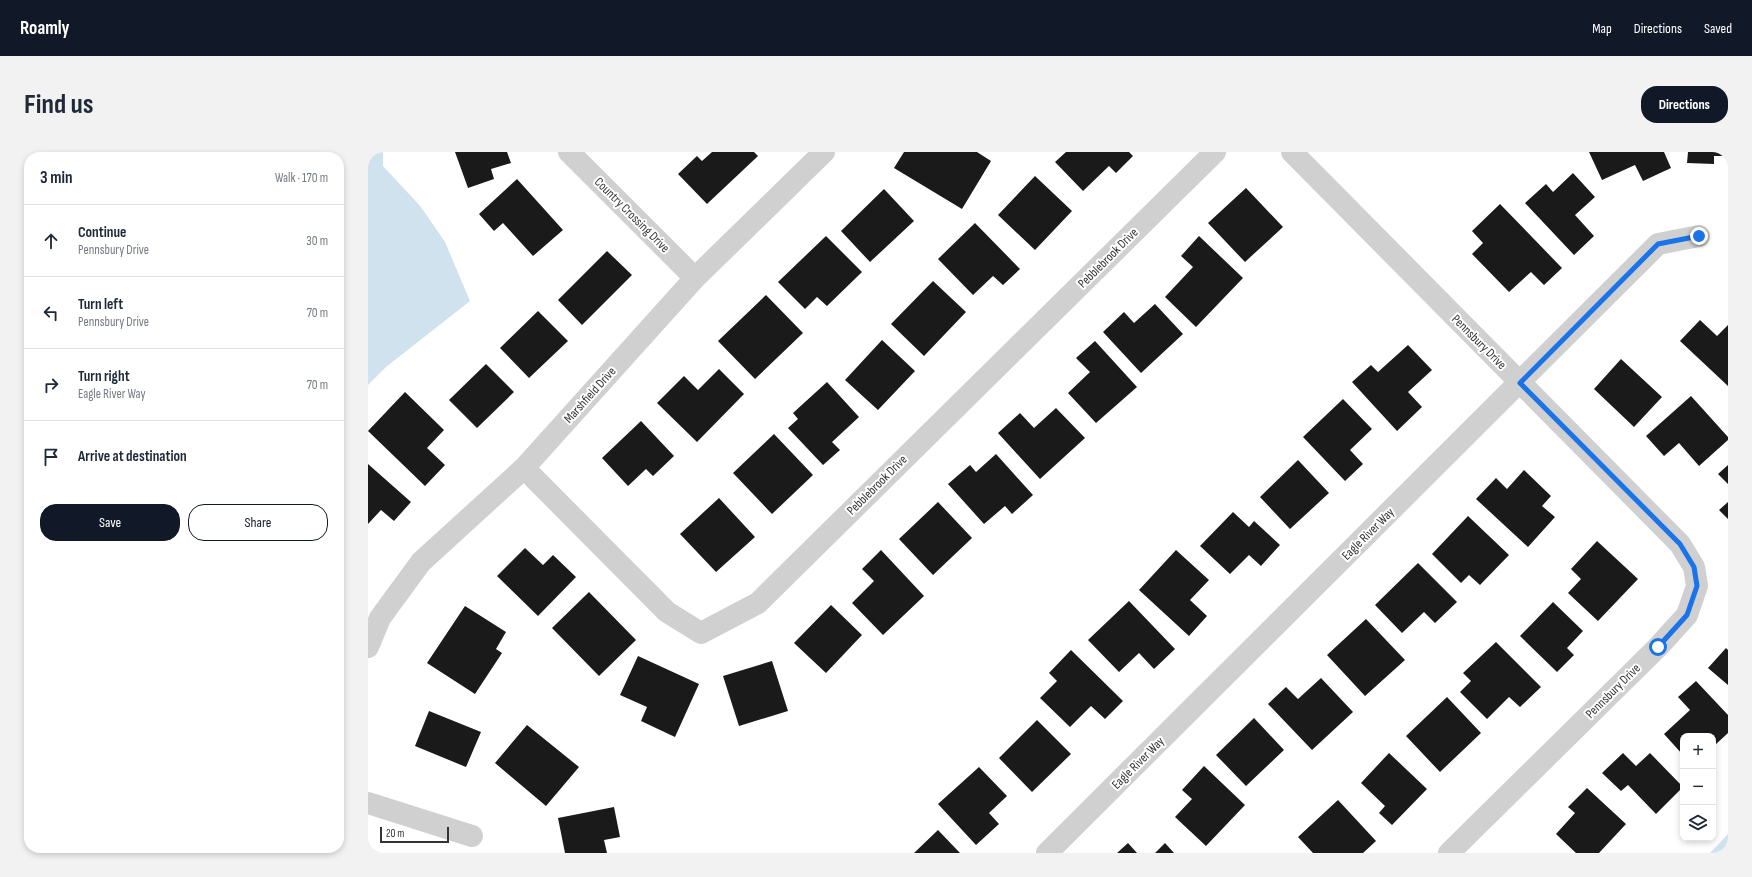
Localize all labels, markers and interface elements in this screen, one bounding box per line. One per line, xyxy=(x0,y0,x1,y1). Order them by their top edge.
text: Roamly xyxy=(20,17,70,40)
text: Map xyxy=(1592,20,1612,37)
text: Directions xyxy=(1634,20,1682,37)
text: Saved xyxy=(1704,20,1732,37)
button: Directions xyxy=(1641,86,1728,123)
text: Find us xyxy=(24,88,93,121)
text: 3 min xyxy=(40,168,73,188)
text: Walk · 170 m xyxy=(275,170,328,186)
street label: Country Crossing Drive xyxy=(591,174,673,256)
text: Continue xyxy=(78,223,127,242)
street label: Pebblebrook Drive xyxy=(1075,225,1141,291)
route end xyxy=(1690,227,1708,245)
icon: ahead xyxy=(40,230,62,252)
text: 30 m xyxy=(306,233,328,249)
text: Pennsbury Drive xyxy=(78,242,149,258)
text: Turn left xyxy=(78,295,123,314)
icon: left xyxy=(40,302,62,324)
text: 70 m xyxy=(307,305,328,321)
street label: Pennsbury Drive xyxy=(1448,311,1510,373)
text: Pennsbury Drive xyxy=(78,314,149,330)
street label: Marshfield Drive xyxy=(561,364,619,426)
text: Turn right xyxy=(78,367,130,386)
icon: right xyxy=(40,374,62,396)
text: 70 m xyxy=(307,377,328,393)
text: Eagle River Way xyxy=(78,386,145,402)
icon: arrive xyxy=(40,446,62,468)
text: Arrive at destination xyxy=(78,447,187,466)
street label: Pebblebrook Drive xyxy=(844,452,910,518)
button: Save xyxy=(40,504,180,541)
button: Share xyxy=(188,504,328,541)
street label: Eagle River Way xyxy=(1338,504,1398,564)
route start xyxy=(1649,638,1667,656)
street label: Pennsbury Drive xyxy=(1582,660,1644,722)
street label: Eagle River Way xyxy=(1108,733,1168,793)
map controls xyxy=(1680,733,1716,841)
button: + xyxy=(1680,733,1716,769)
button: − xyxy=(1680,769,1716,805)
button: layers xyxy=(1680,805,1716,841)
scale bar xyxy=(380,825,449,844)
text: 20 m xyxy=(386,827,404,840)

